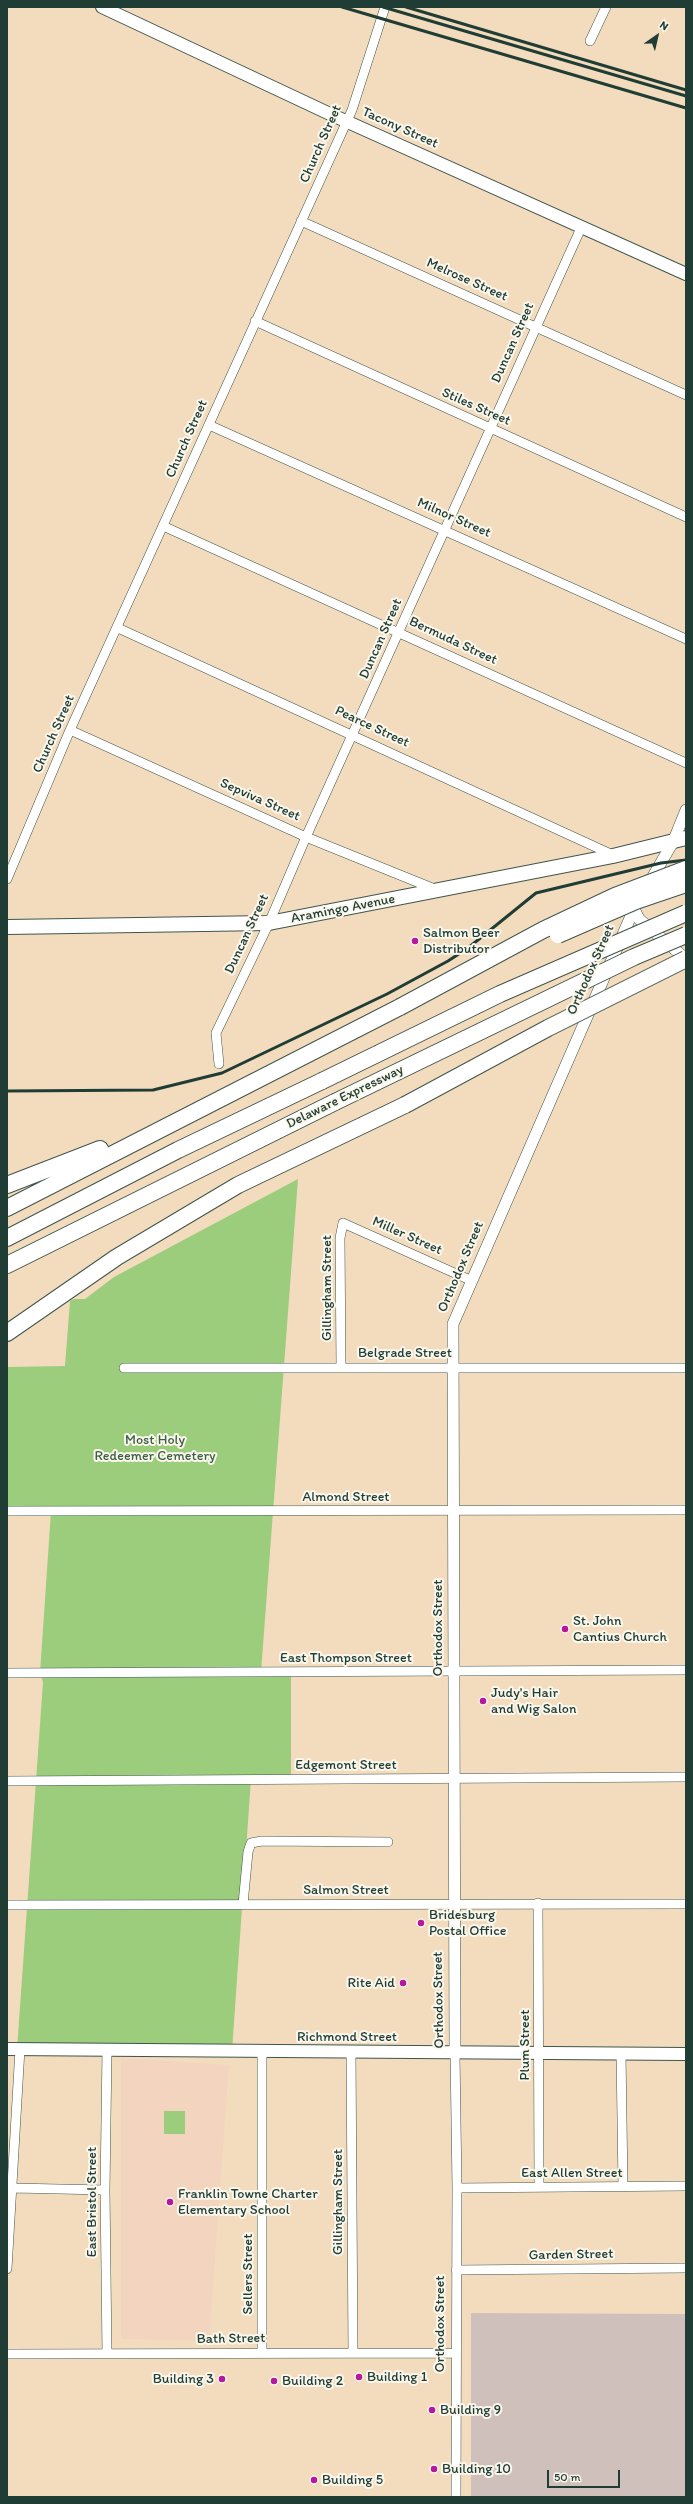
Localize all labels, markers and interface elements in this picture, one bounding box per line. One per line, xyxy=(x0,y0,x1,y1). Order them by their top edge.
north arrow xyxy=(637,16,677,56)
text: N xyxy=(657,18,671,33)
street label: Church Street xyxy=(296,102,346,186)
street label: Tacony Street xyxy=(359,104,441,152)
street label: Melrose Street xyxy=(424,255,510,305)
street label: Duncan Street xyxy=(488,300,538,386)
street label: Stiles Street xyxy=(439,384,513,430)
street label: Church Street xyxy=(162,397,212,481)
street label: Milnor Street xyxy=(415,494,493,542)
street label: Duncan Street xyxy=(356,596,406,682)
street label: Bermuda Street xyxy=(406,613,500,669)
street label: Church Street xyxy=(29,692,79,776)
street label: Pearce Street xyxy=(332,702,412,752)
street label: Sepviva Street xyxy=(217,775,303,825)
street label: Duncan Street xyxy=(221,891,273,977)
street label: Aramingo Avenue xyxy=(289,891,397,927)
street label: Orthodox Street xyxy=(564,922,618,1018)
place label: Salmon Beer Distributor xyxy=(423,925,500,958)
marker: Salmon Beer Distributor xyxy=(410,936,420,946)
street label: Delaware Expressway xyxy=(284,1061,406,1133)
street label: Miller Street xyxy=(369,1213,445,1259)
street label: Orthodox Street xyxy=(434,1219,488,1315)
street label: Gillingham Street xyxy=(319,1235,335,1341)
street label: Belgrade Street xyxy=(358,1345,452,1361)
park label: Most Holy Redeemer Cemetery xyxy=(94,1432,216,1464)
street label: Almond Street xyxy=(302,1489,390,1505)
street label: Orthodox Street xyxy=(430,1579,446,1677)
place label: St. John Cantius Church xyxy=(573,1613,667,1646)
marker: St. John Cantius Church xyxy=(560,1624,570,1634)
street label: East Thompson Street xyxy=(280,1650,412,1666)
place label: Judy's Hair and Wig Salon xyxy=(491,1685,576,1718)
marker: Judy's Hair and Wig Salon xyxy=(478,1696,488,1706)
street label: Edgemont Street xyxy=(295,1757,397,1773)
street label: Salmon Street xyxy=(303,1882,389,1898)
place label: Bridesburg Postal Office xyxy=(429,1907,506,1940)
marker: Bridesburg Postal Office xyxy=(416,1918,426,1928)
street label: Orthodox Street xyxy=(430,1951,448,2049)
place label: Rite Aid xyxy=(348,1975,395,1991)
marker: Rite Aid xyxy=(398,1978,408,1988)
street label: Plum Street xyxy=(517,2009,533,2081)
street label: Richmond Street xyxy=(297,2029,397,2045)
street label: East Bristol Street xyxy=(84,2147,100,2257)
street label: Gillingham Street xyxy=(330,2149,346,2255)
street label: East Allen Street xyxy=(521,2165,623,2181)
place label: Franklin Towne Charter Elementary School xyxy=(178,2186,318,2218)
marker: Franklin Towne Charter Elementary School xyxy=(165,2197,175,2207)
street label: Sellers Street xyxy=(240,2233,256,2315)
street label: Garden Street xyxy=(528,2246,614,2264)
street label: Orthodox Street xyxy=(432,2275,448,2373)
street label: Bath Street xyxy=(196,2330,266,2348)
place label: Building 1 xyxy=(367,2369,427,2385)
place label: Building 3 xyxy=(153,2371,214,2387)
marker: Building 1 xyxy=(354,2372,364,2382)
place label: Building 2 xyxy=(282,2373,343,2389)
marker: Building 3 xyxy=(217,2374,227,2384)
marker: Building 2 xyxy=(269,2376,279,2386)
place label: Building 9 xyxy=(440,2402,501,2418)
marker: Building 9 xyxy=(427,2405,437,2415)
place label: Building 10 xyxy=(442,2461,511,2477)
scale bar xyxy=(549,2462,622,2488)
marker: Building 10 xyxy=(429,2464,439,2474)
text: 50 m xyxy=(554,2470,580,2484)
place label: Building 5 xyxy=(322,2472,383,2488)
marker: Building 5 xyxy=(309,2475,319,2485)

